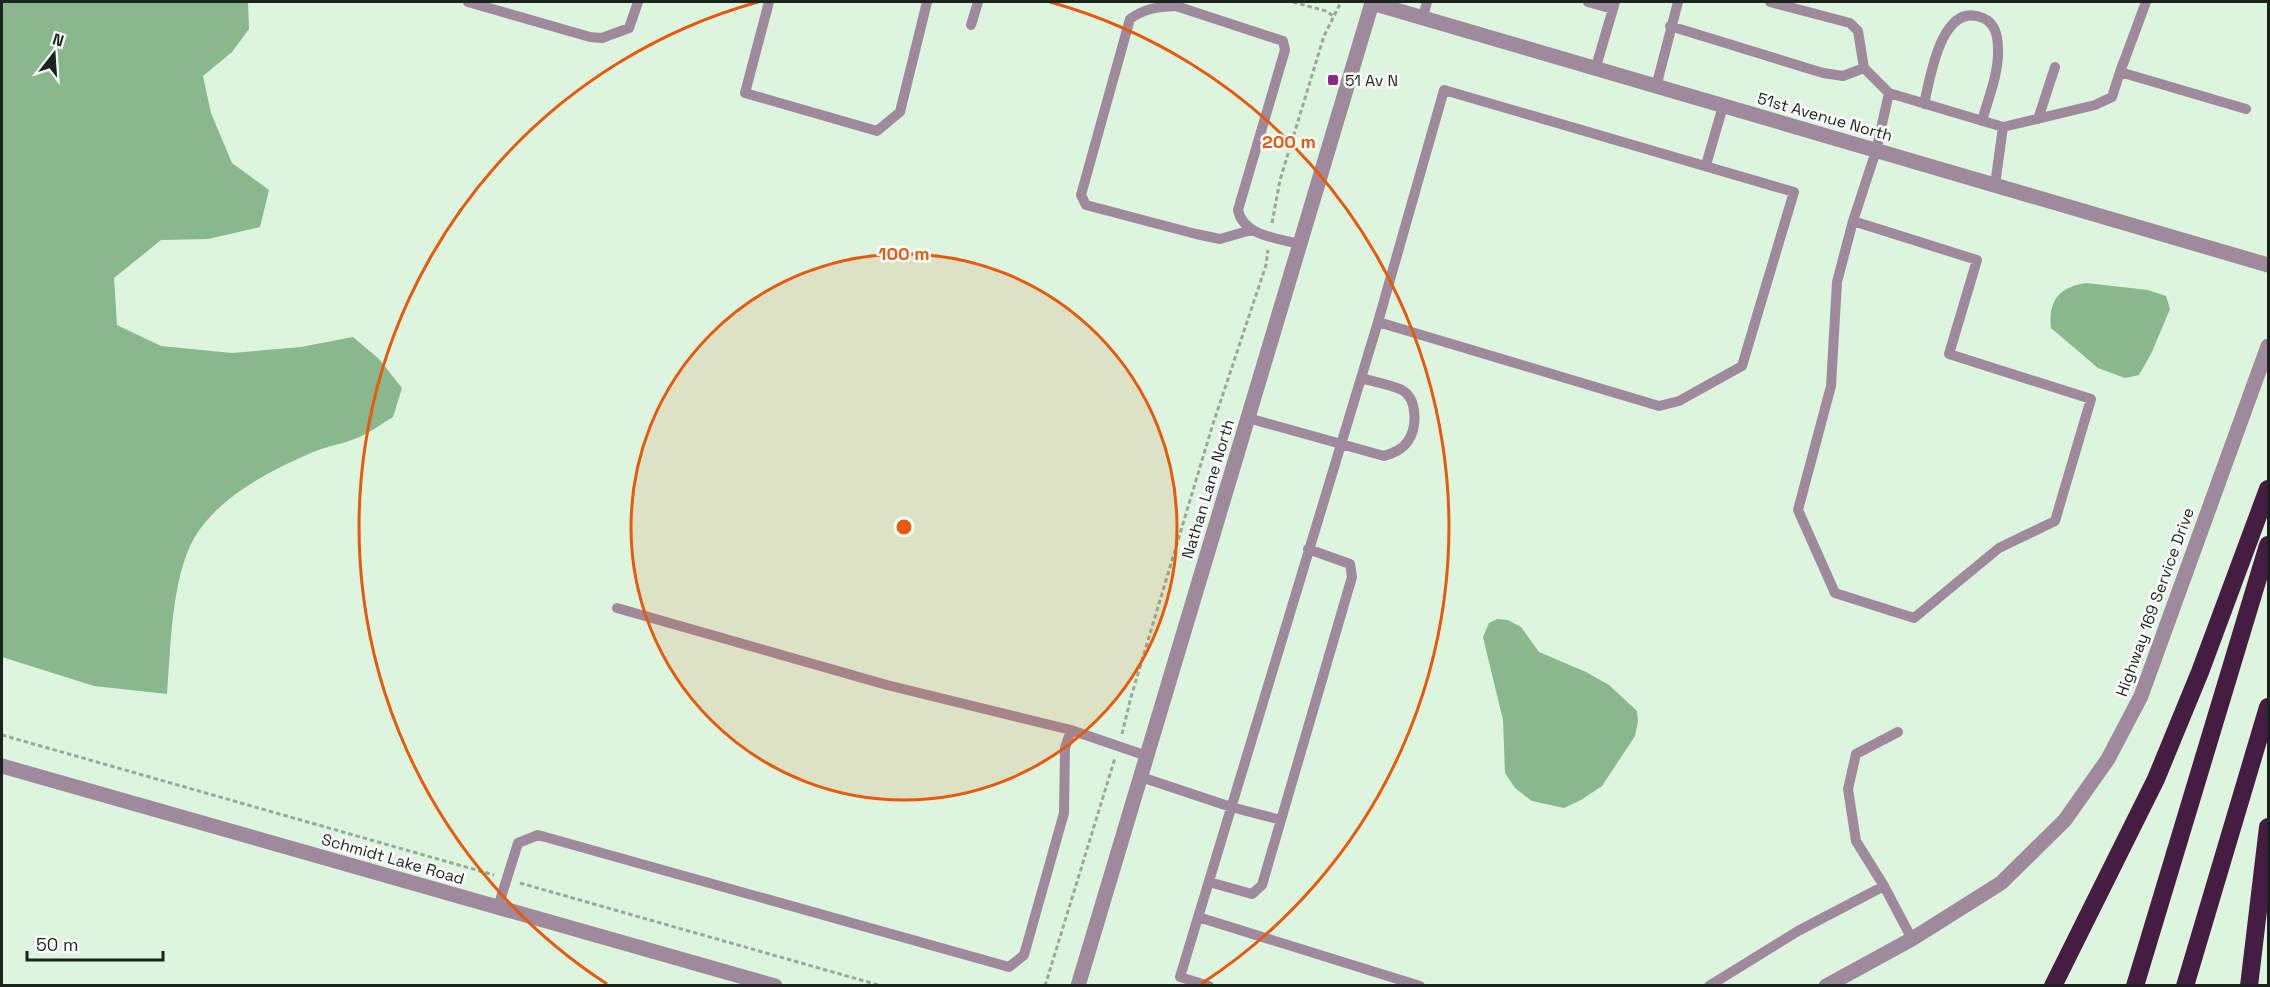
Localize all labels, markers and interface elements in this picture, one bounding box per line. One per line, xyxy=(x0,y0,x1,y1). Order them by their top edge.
north arrow xyxy=(24,24,84,84)
text: N xyxy=(50,29,66,52)
place label: 51 Av N xyxy=(1345,70,1398,91)
marker: 51 Av N xyxy=(1326,73,1340,87)
street label: 51st Avenue North xyxy=(1755,88,1895,146)
text: 200 m xyxy=(1262,130,1316,153)
text: 100 m xyxy=(878,242,930,265)
street label: Nathan Lane North xyxy=(1177,417,1239,561)
street label: Highway 169 Service Drive xyxy=(2111,505,2199,699)
centre of rings xyxy=(894,517,914,537)
street label: Schmidt Lake Road xyxy=(319,829,467,889)
scale bar xyxy=(27,924,164,962)
text: 50 m xyxy=(36,933,78,956)

